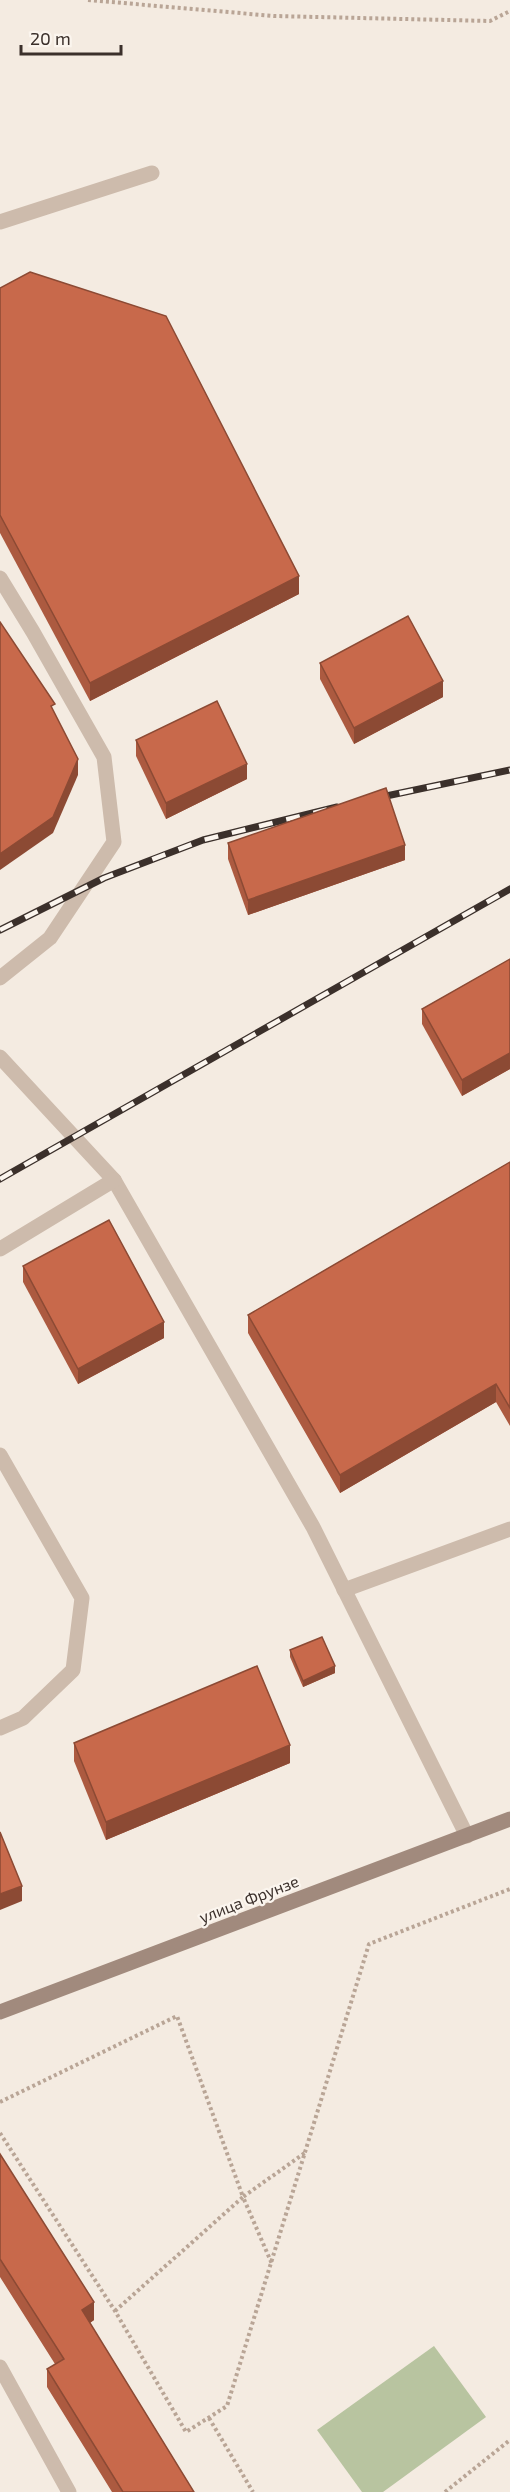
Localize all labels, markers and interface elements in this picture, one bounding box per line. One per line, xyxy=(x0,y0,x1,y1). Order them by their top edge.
scale bar xyxy=(21,18,122,56)
text: 20 m xyxy=(30,27,71,49)
street label: улица Фрунзе xyxy=(196,1871,302,1927)

